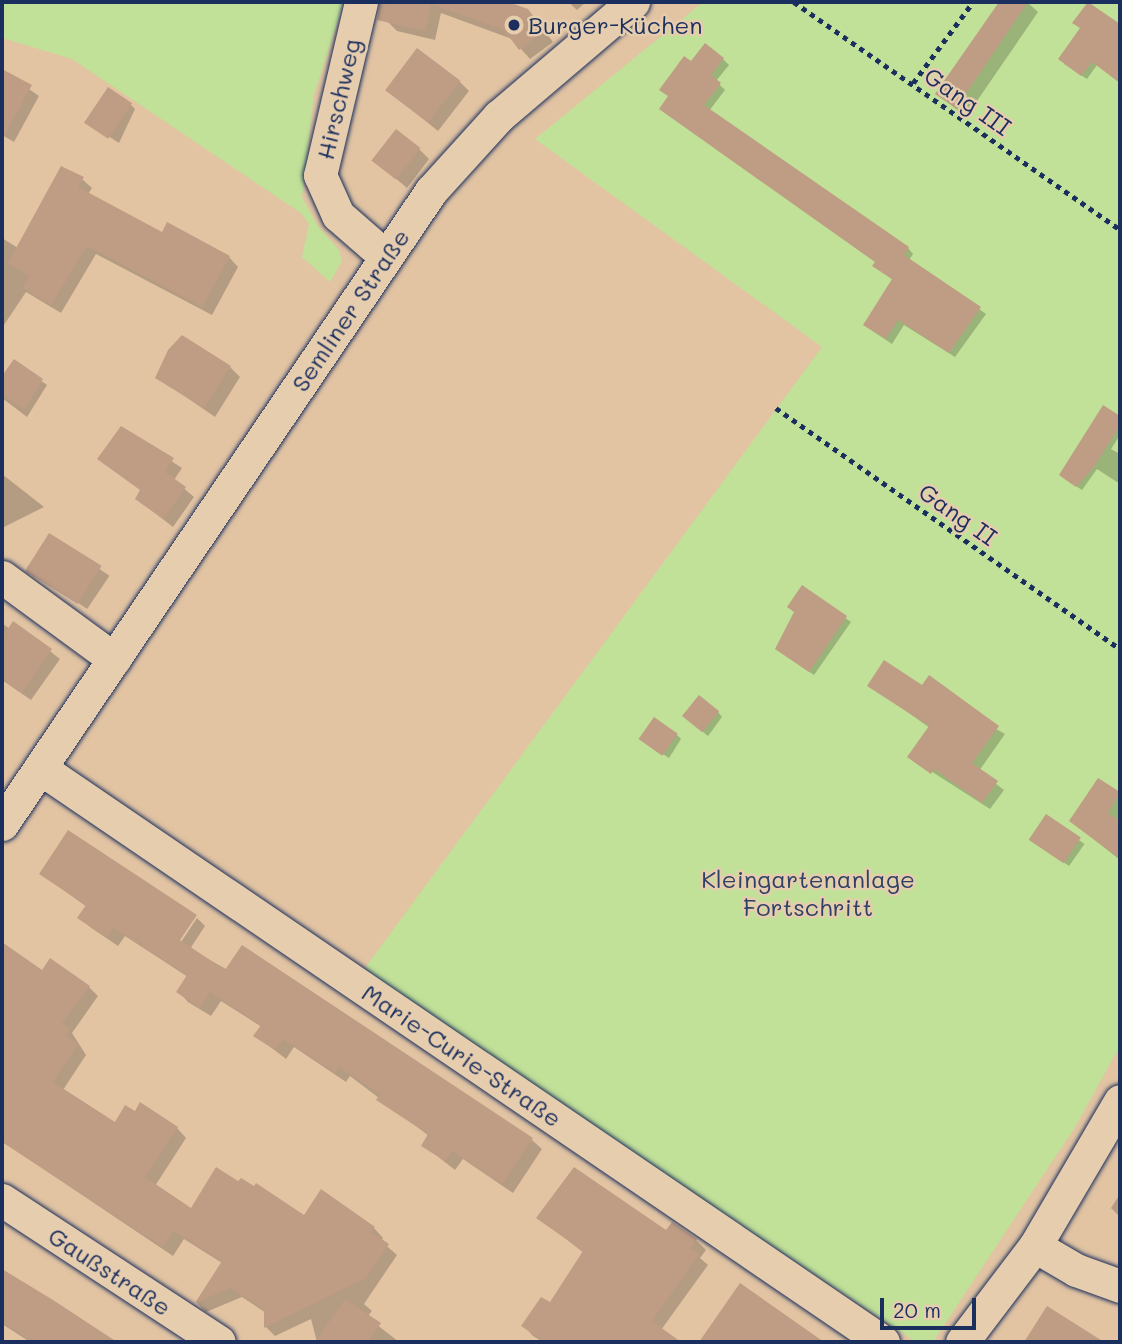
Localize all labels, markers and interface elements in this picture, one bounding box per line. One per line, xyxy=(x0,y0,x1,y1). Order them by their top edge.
place label: Burger-Küchen xyxy=(528,11,703,39)
marker: Burger-Küchen xyxy=(506,17,522,33)
street label: Hirschweg xyxy=(310,36,366,162)
street label: Gang III xyxy=(919,61,1017,141)
street label: Semliner Straße xyxy=(285,223,415,397)
street label: Gang II xyxy=(913,477,1003,551)
park label: Kleingartenanlage Fortschritt xyxy=(701,865,915,921)
street label: Marie-Curie-Straße xyxy=(357,978,567,1132)
street label: Gaußstraße xyxy=(43,1221,177,1321)
scale bar xyxy=(884,1284,980,1328)
text: 20 m xyxy=(893,1296,941,1323)

